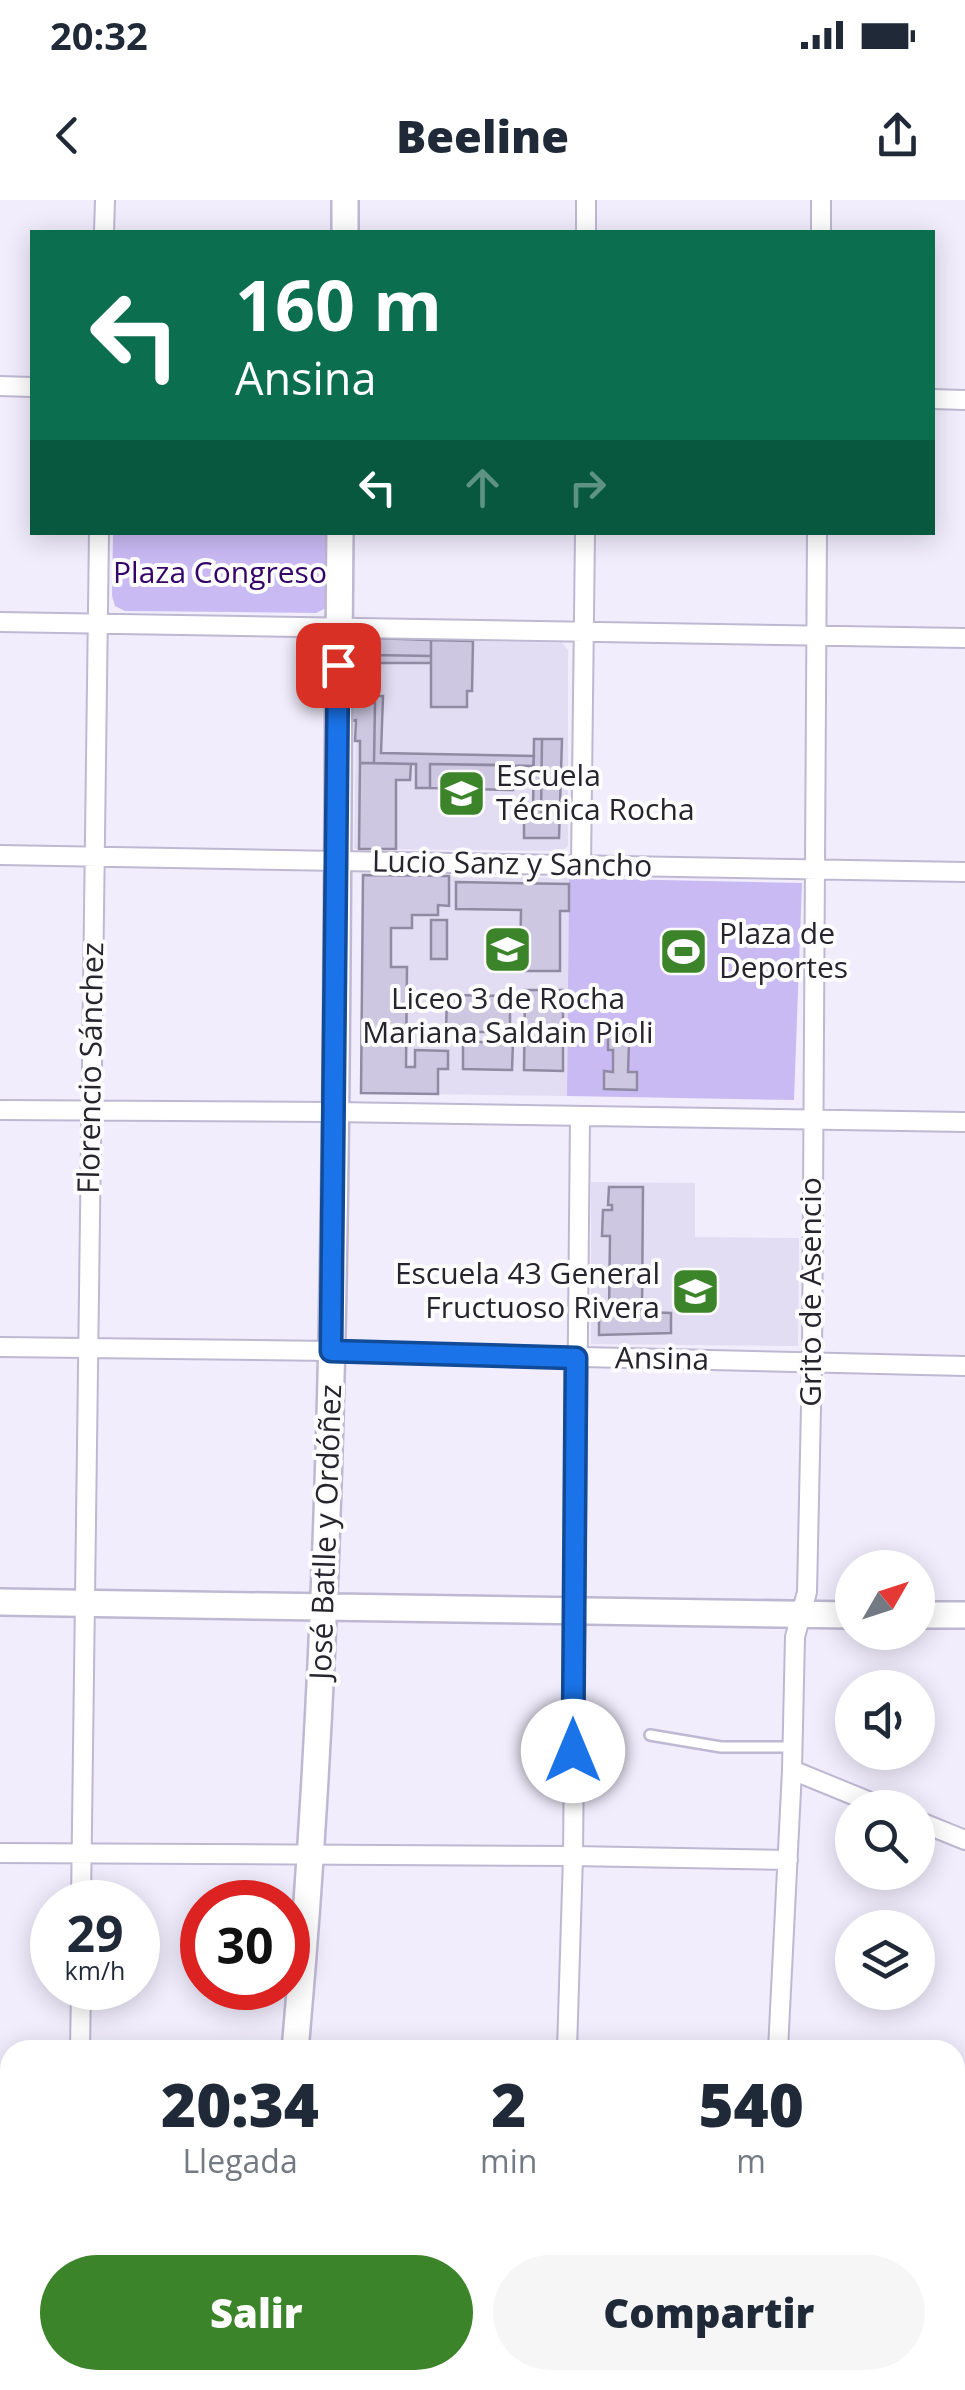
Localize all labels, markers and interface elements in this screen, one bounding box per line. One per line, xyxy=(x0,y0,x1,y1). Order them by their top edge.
text: 20:32 xyxy=(50,9,148,61)
text: Beeline xyxy=(396,105,569,166)
icon: back xyxy=(40,108,95,163)
icon: share xyxy=(870,108,925,163)
text: 160 m xyxy=(235,256,442,352)
icon: left xyxy=(70,270,200,400)
text: Ansina xyxy=(235,347,376,408)
icon: left xyxy=(350,460,405,515)
icon: ahead xyxy=(455,460,510,515)
icon: right xyxy=(560,460,615,515)
park label: Plaza Congreso xyxy=(113,551,327,592)
pin xyxy=(296,623,381,708)
icon: arrive xyxy=(311,638,366,693)
place label: Escuela Técnica Rocha xyxy=(496,754,695,829)
school or university icon: Escuela Técnica Rocha xyxy=(435,767,487,819)
street label: Lucio Sanz y Sancho xyxy=(372,840,653,885)
place label: Plaza de Deportes xyxy=(719,912,848,987)
school or university icon: Liceo 3 de Rocha Mariana Saldain Pioli xyxy=(482,924,534,976)
sports icon: Plaza de Deportes xyxy=(658,925,710,977)
street label: Florencio Sánchez xyxy=(67,942,112,1194)
place label: Liceo 3 de Rocha Mariana Saldain Pioli xyxy=(362,977,654,1052)
street label: Grito de Asencio xyxy=(789,1177,830,1407)
place label: Escuela 43 General Fructuoso Rivera xyxy=(395,1252,660,1327)
school or university icon: Escuela 43 General Fructuoso Rivera xyxy=(669,1265,721,1317)
street label: Ansina xyxy=(615,1336,710,1379)
street label: José Batlle y Ordóñez xyxy=(299,1383,350,1683)
north arrow xyxy=(835,1550,935,1650)
map controls xyxy=(835,1550,935,2010)
button: sound xyxy=(835,1670,935,1770)
position arrow xyxy=(521,1699,625,1803)
button: search xyxy=(835,1790,935,1890)
speed limit sign: 30 xyxy=(180,1880,310,2010)
text: 29 xyxy=(66,1899,124,1967)
button: layers xyxy=(835,1910,935,2010)
text: km/h xyxy=(65,1953,125,1987)
text: 20:34 xyxy=(161,2063,319,2145)
text: 2 xyxy=(491,2063,526,2145)
text: 540 xyxy=(698,2063,804,2145)
text: Llegada xyxy=(182,2139,298,2182)
text: min xyxy=(480,2139,537,2182)
text: m xyxy=(736,2139,766,2182)
button: Salir xyxy=(40,2255,473,2370)
button: Compartir xyxy=(493,2255,925,2370)

